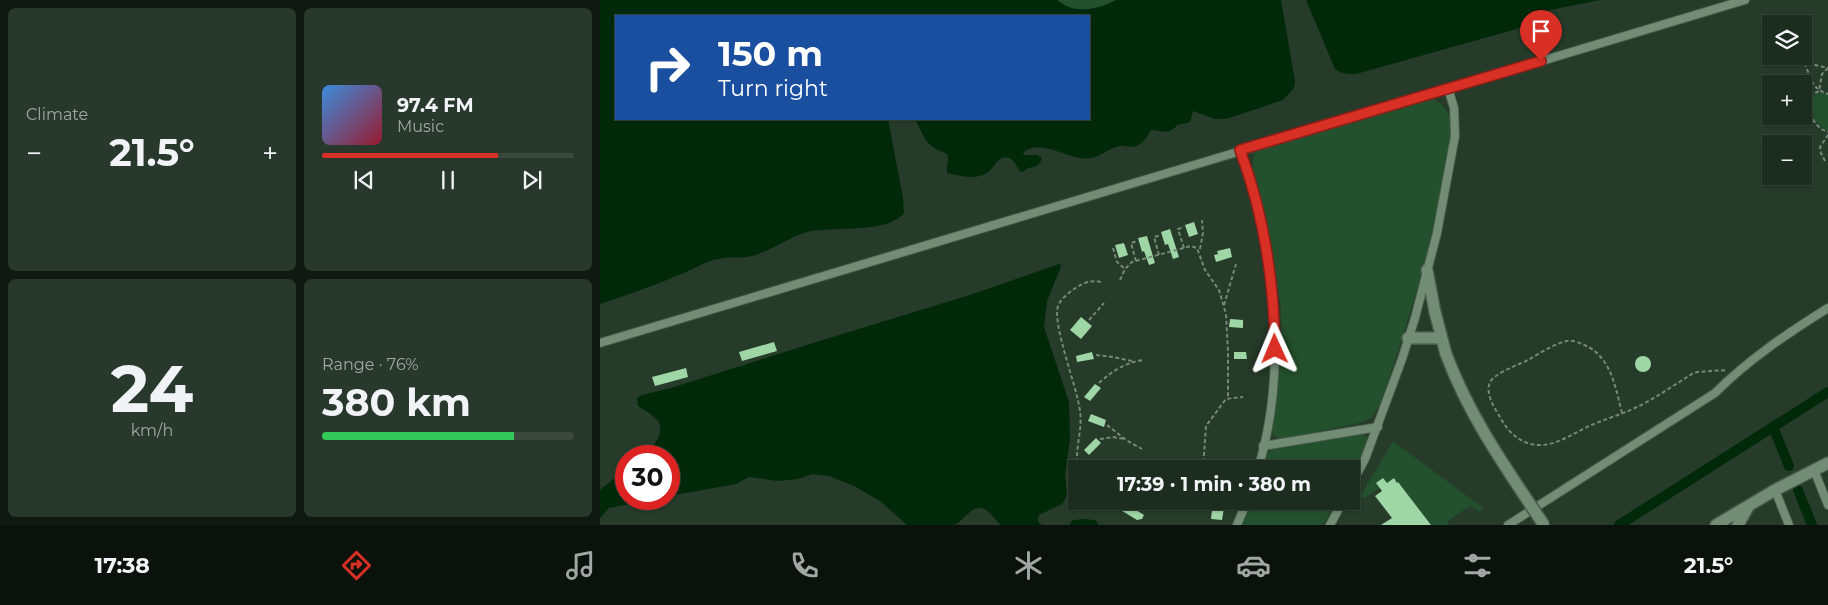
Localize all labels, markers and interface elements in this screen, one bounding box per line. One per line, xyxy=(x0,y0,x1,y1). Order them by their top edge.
pin xyxy=(1520,10,1562,61)
map controls xyxy=(1762,15,1812,185)
button: layers xyxy=(1762,15,1812,65)
icon: arrive xyxy=(1527,17,1555,45)
text: 150 m xyxy=(718,32,823,75)
icon: right xyxy=(635,35,700,100)
text: Turn right xyxy=(718,75,828,102)
button: + xyxy=(1762,75,1812,125)
text: 97.4 FM xyxy=(397,94,474,117)
text: Climate xyxy=(26,105,88,124)
text: Music xyxy=(397,117,444,136)
text: 21.5° xyxy=(109,129,195,176)
button: − xyxy=(1762,135,1812,185)
text: − xyxy=(26,136,42,170)
text: + xyxy=(262,136,278,170)
icon: previous xyxy=(350,166,378,194)
icon: pause xyxy=(434,166,462,194)
icon: next xyxy=(518,166,546,194)
position arrow xyxy=(1248,322,1300,374)
text: 24 xyxy=(111,349,193,428)
text: Range · 76% xyxy=(322,355,419,374)
text: 380 km xyxy=(322,379,471,426)
text: km/h xyxy=(131,421,173,440)
speed limit sign: 30 xyxy=(615,445,680,510)
text: 17:39 · 1 min · 380 m xyxy=(1117,473,1311,496)
icon: directions xyxy=(339,548,374,583)
icon: music xyxy=(563,548,598,583)
icon: phone xyxy=(787,548,822,583)
icon: climate xyxy=(1011,548,1046,583)
icon: car xyxy=(1236,548,1271,583)
icon: filters xyxy=(1460,548,1495,583)
text: 17:38 xyxy=(95,552,150,579)
text: 21.5° xyxy=(1684,552,1733,579)

